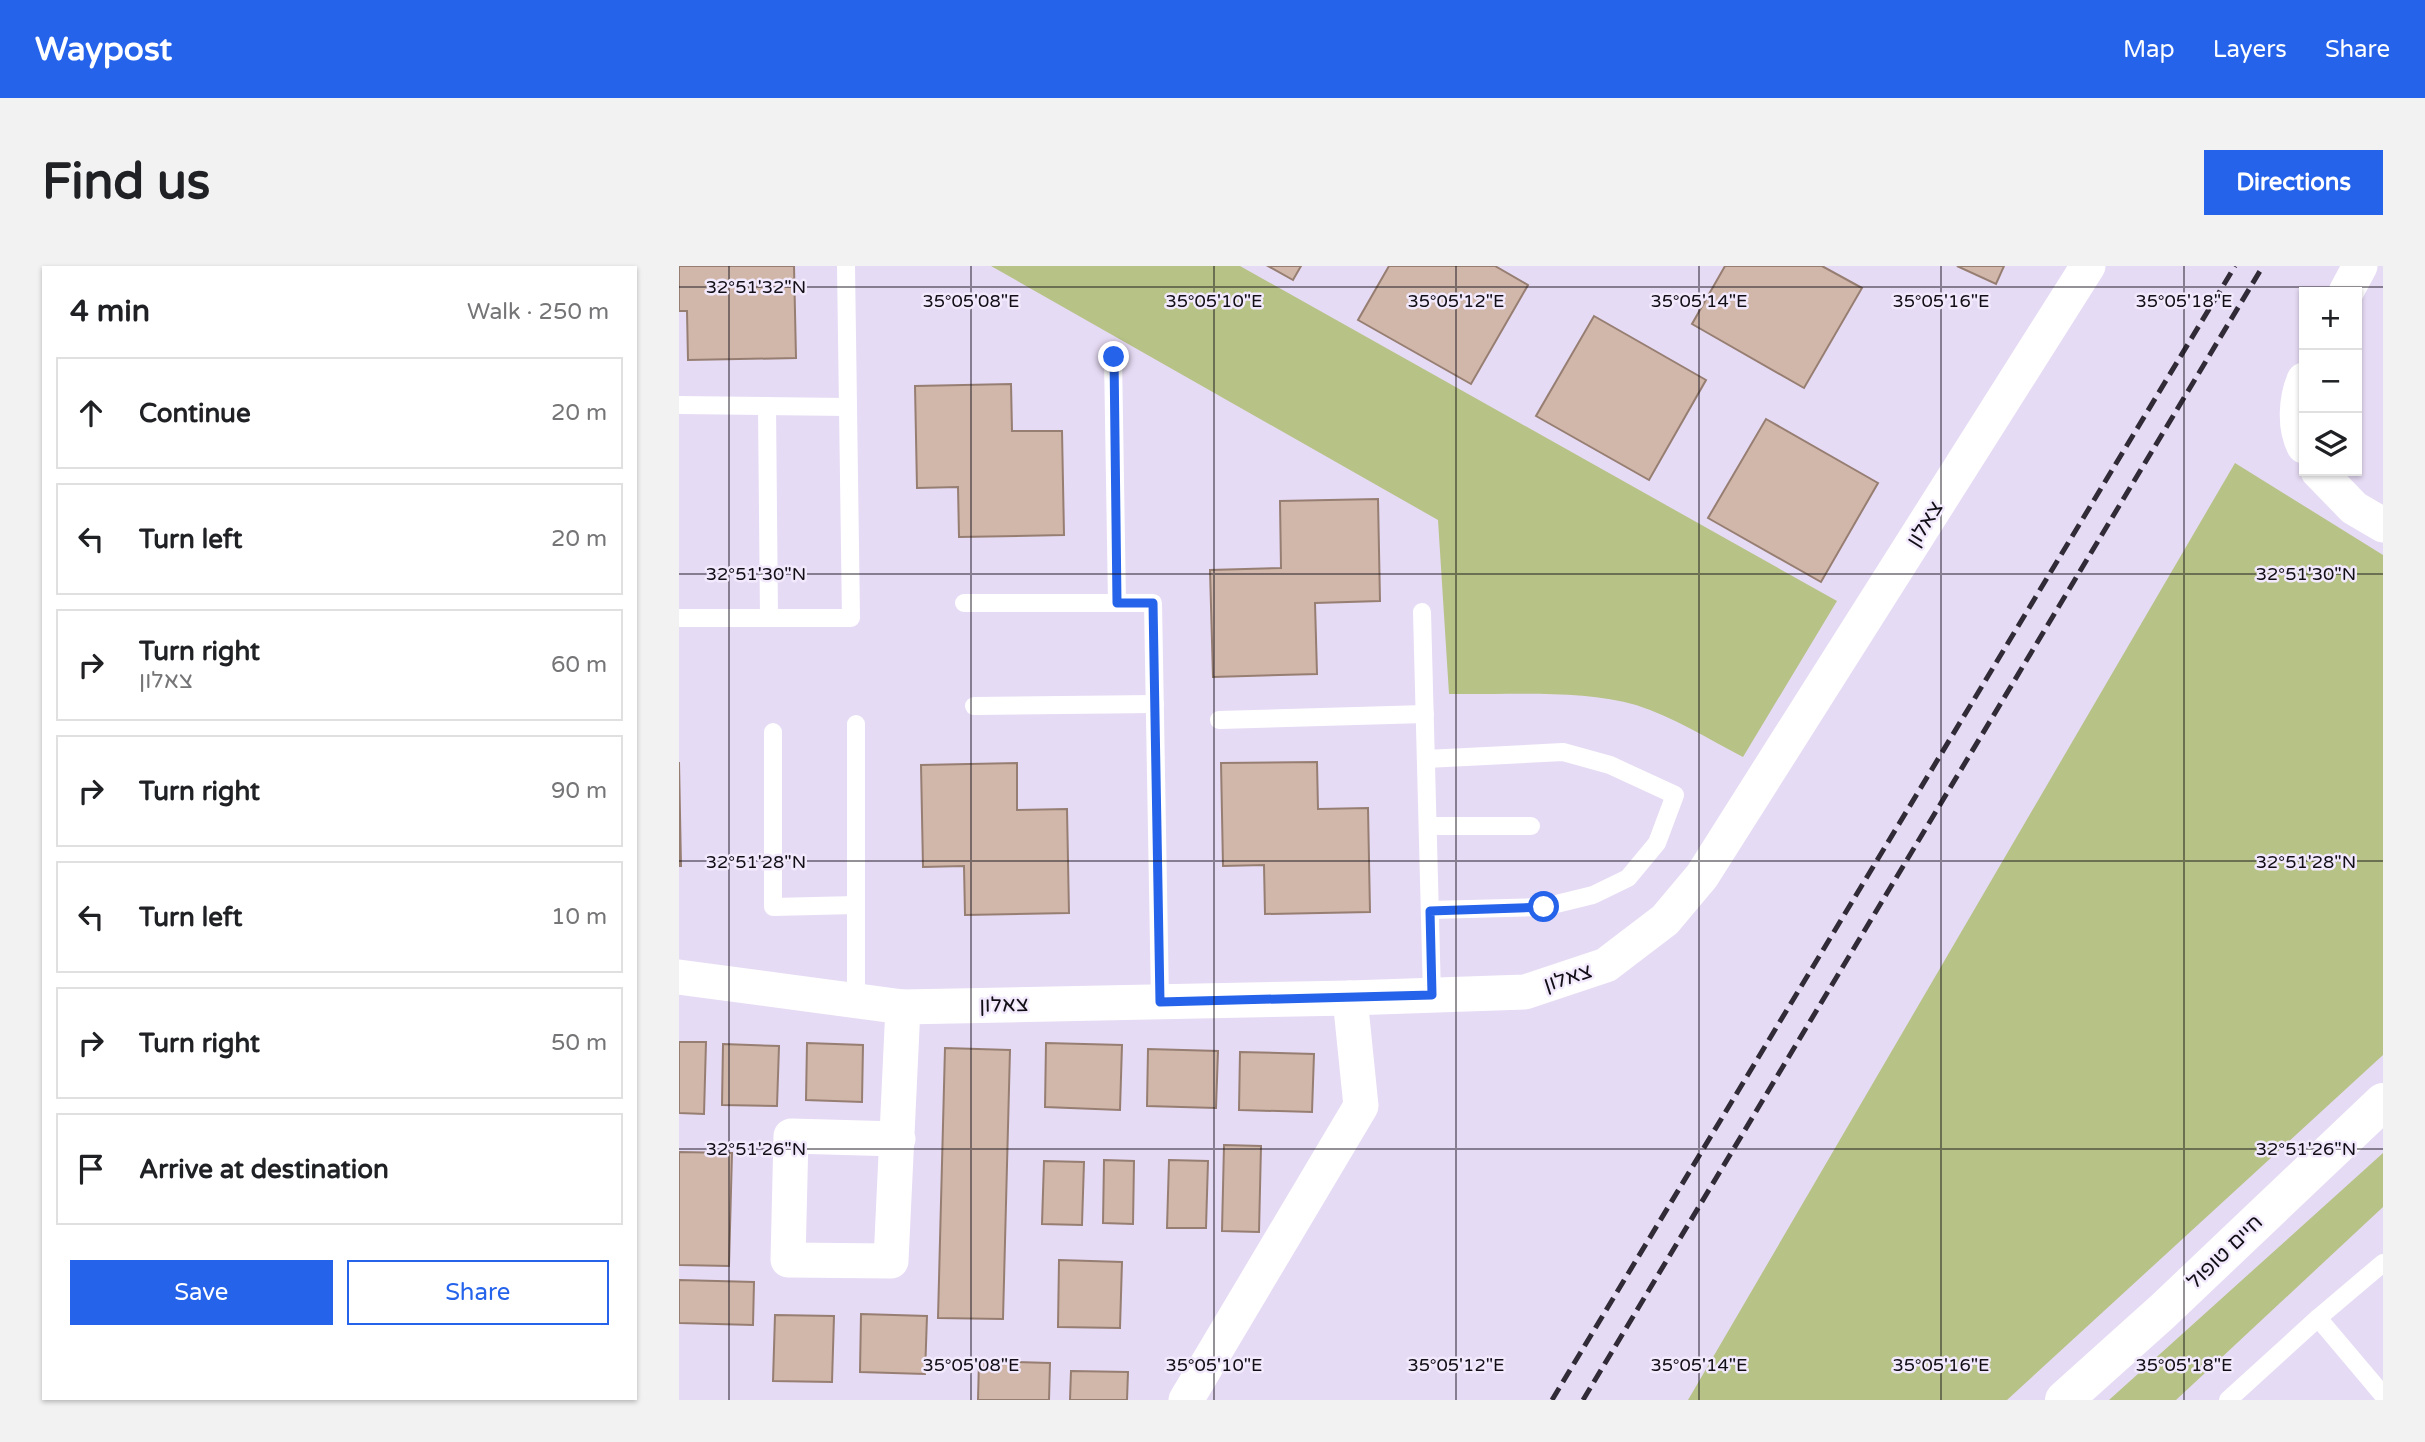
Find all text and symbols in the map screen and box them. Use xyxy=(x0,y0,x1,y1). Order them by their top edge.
text: Waypost xyxy=(35,30,172,69)
text: Map xyxy=(2123,35,2175,64)
text: Layers xyxy=(2213,35,2287,64)
text: Share xyxy=(2325,35,2390,64)
button: Directions xyxy=(2204,150,2383,215)
text: Find us xyxy=(42,153,210,212)
text: 32°51'32"N xyxy=(706,276,806,298)
map controls xyxy=(2299,287,2362,476)
button: + xyxy=(2299,287,2362,350)
text: 35°05'08"E xyxy=(922,290,1020,312)
text: 35°05'10"E xyxy=(1165,290,1263,312)
text: 35°05'12"E xyxy=(1407,290,1505,312)
text: 35°05'14"E xyxy=(1650,290,1748,312)
text: 35°05'16"E xyxy=(1892,290,1990,312)
text: 35°05'18"E xyxy=(2135,290,2233,312)
text: 4 min xyxy=(70,293,150,330)
text: Walk · 250 m xyxy=(467,298,609,326)
route end xyxy=(1098,341,1129,372)
button: − xyxy=(2299,350,2362,413)
icon: ahead xyxy=(72,394,110,432)
text: Continue xyxy=(139,398,251,429)
text: 20 m xyxy=(551,399,607,427)
button: layers xyxy=(2299,413,2362,476)
street label: צאלון xyxy=(1901,496,1949,552)
icon: left xyxy=(72,520,110,558)
text: Turn left xyxy=(139,524,242,555)
text: 20 m xyxy=(551,525,607,553)
text: 32°51'30"N xyxy=(706,563,806,585)
text: 32°51'30"N xyxy=(2256,563,2356,585)
text: Turn right xyxy=(139,636,260,667)
icon: right xyxy=(72,646,110,684)
text: 60 m xyxy=(551,651,607,679)
text: צאלון xyxy=(139,667,193,695)
icon: right xyxy=(72,772,110,810)
text: Turn right xyxy=(139,776,260,807)
text: 90 m xyxy=(551,777,607,805)
text: 32°51'28"N xyxy=(706,851,806,873)
text: 32°51'28"N xyxy=(2256,851,2356,873)
route start xyxy=(1528,891,1559,922)
icon: left xyxy=(72,898,110,936)
text: Turn left xyxy=(139,902,242,933)
text: 10 m xyxy=(551,903,607,931)
street label: צאלון xyxy=(1541,958,1595,998)
street label: צאלון xyxy=(979,992,1029,1018)
icon: right xyxy=(72,1024,110,1062)
text: Turn right xyxy=(139,1028,260,1059)
text: 50 m xyxy=(551,1029,607,1057)
text: 32°51'26"N xyxy=(706,1138,806,1160)
text: 32°51'26"N xyxy=(2256,1138,2356,1160)
icon: arrive xyxy=(72,1150,110,1188)
text: Arrive at destination xyxy=(139,1154,389,1185)
street label: חיים טופול xyxy=(2182,1210,2268,1294)
button: Save xyxy=(70,1260,333,1325)
button: Share xyxy=(347,1260,609,1325)
text: 35°05'08"E xyxy=(922,1354,1020,1376)
text: 35°05'10"E xyxy=(1165,1354,1263,1376)
text: 35°05'12"E xyxy=(1407,1354,1505,1376)
text: 35°05'14"E xyxy=(1650,1354,1748,1376)
text: 35°05'16"E xyxy=(1892,1354,1990,1376)
text: 35°05'18"E xyxy=(2135,1354,2233,1376)

